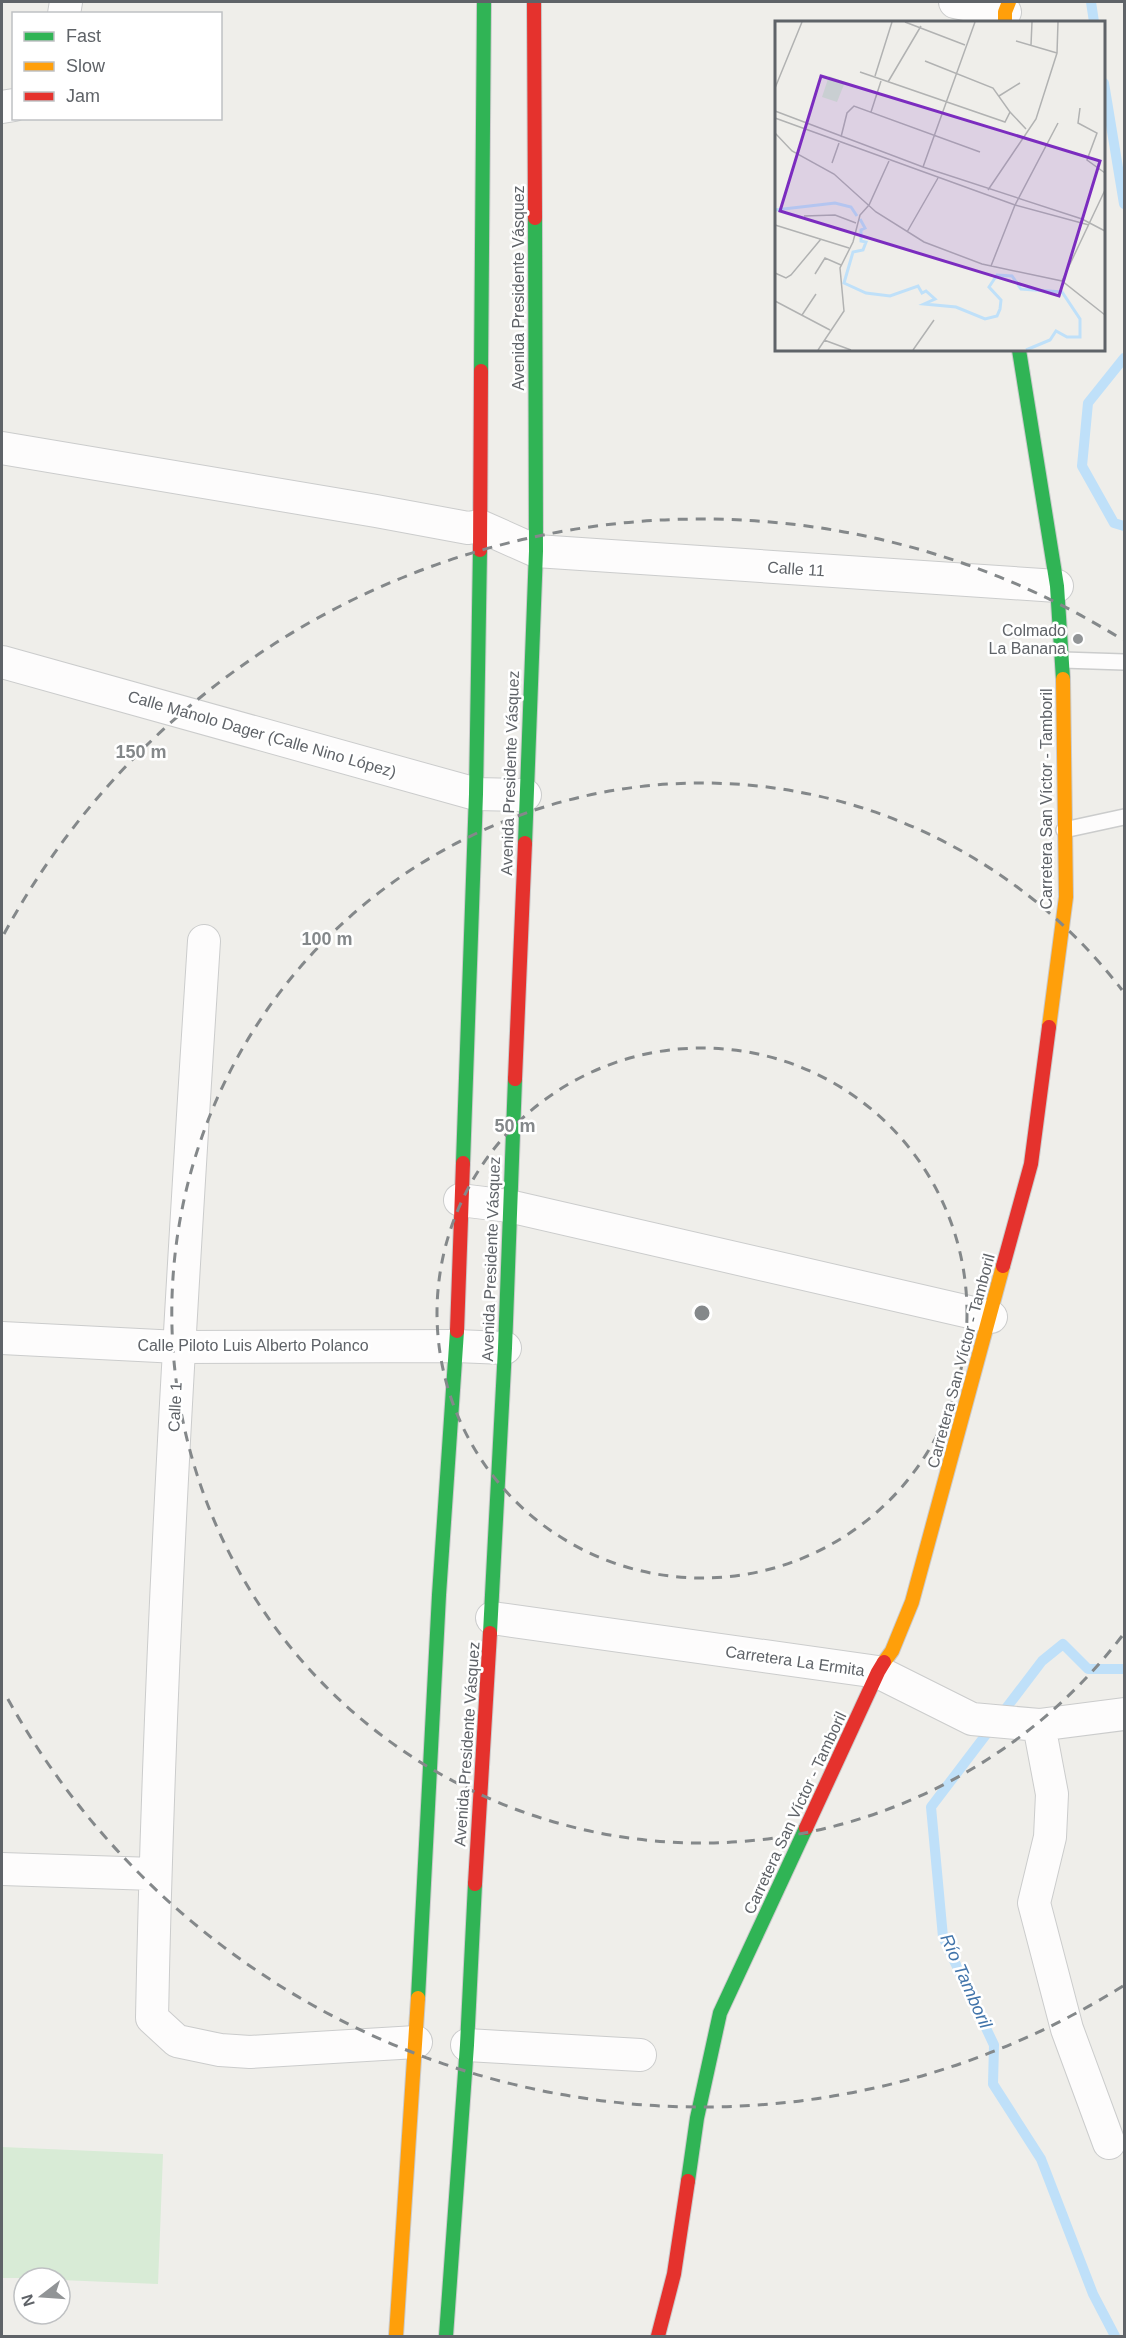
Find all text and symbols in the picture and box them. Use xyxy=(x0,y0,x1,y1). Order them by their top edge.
legend xyxy=(12,12,222,120)
inset map xyxy=(775,21,1105,351)
text: Fast xyxy=(66,26,101,46)
text: Slow xyxy=(66,56,106,76)
text: Jam xyxy=(66,86,100,106)
street label: Avenida Presidente Vásquez xyxy=(510,185,527,391)
street label: Calle 11 xyxy=(767,559,825,579)
place label: Colmado La Banana xyxy=(989,622,1066,657)
marker: Colmado La Banana xyxy=(1071,632,1085,646)
street label: Avenida Presidente Vásquez xyxy=(498,670,522,876)
street label: Calle Manolo Dager (Calle Nino López) xyxy=(126,687,398,781)
street label: Carretera San Víctor - Tamboril xyxy=(1038,688,1055,910)
text: 150 m xyxy=(115,742,167,762)
text: 100 m xyxy=(301,929,353,949)
text: 50 m xyxy=(494,1116,536,1136)
street label: Avenida Presidente Vásquez xyxy=(479,1156,503,1362)
street label: Carretera San Víctor - Tamboril xyxy=(924,1252,998,1470)
centre of rings xyxy=(692,1303,712,1323)
street label: Calle Piloto Luis Alberto Polanco xyxy=(137,1337,369,1354)
street label: Calle 1 xyxy=(165,1382,185,1432)
street label: Avenida Presidente Vásquez xyxy=(451,1641,483,1847)
street label: Carretera La Ermita xyxy=(724,1643,866,1679)
street label: Carretera San Víctor - Tamboril xyxy=(741,1709,849,1917)
water label: Río Tamboril xyxy=(936,1931,996,2032)
north arrow xyxy=(12,2266,72,2326)
text: N xyxy=(18,2292,38,2308)

